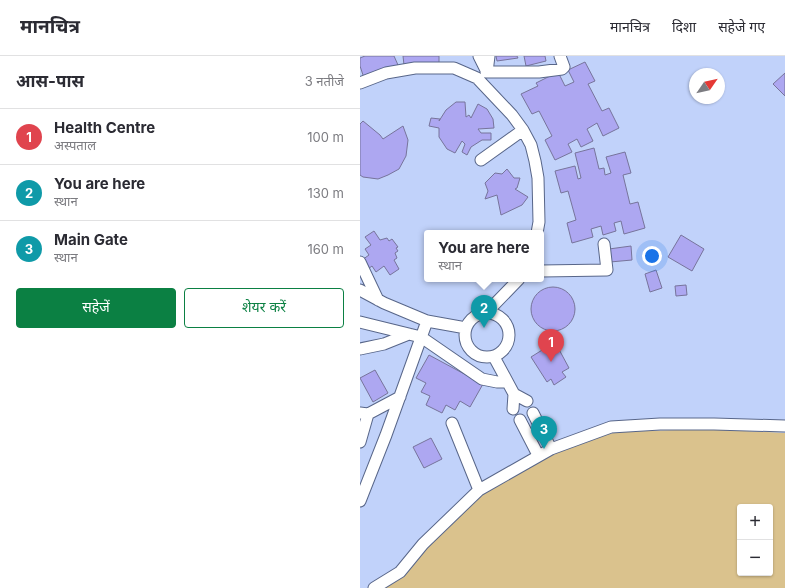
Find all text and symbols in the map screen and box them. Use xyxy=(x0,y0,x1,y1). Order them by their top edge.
text: मानचित्र xyxy=(20,15,80,38)
text: मानचित्र xyxy=(610,18,650,35)
text: दिशा xyxy=(672,18,696,35)
text: सहेजे गए xyxy=(718,18,765,35)
north arrow xyxy=(689,68,725,104)
text: आस-पास xyxy=(16,71,84,91)
text: 3 नतीजे xyxy=(305,73,344,89)
text: Health Centre xyxy=(54,118,155,137)
text: 1 xyxy=(26,129,32,145)
text: 100 m xyxy=(307,129,344,145)
text: अस्पताल xyxy=(54,137,96,153)
text: You are here xyxy=(54,174,145,193)
text: 2 xyxy=(25,185,33,201)
text: 130 m xyxy=(307,185,344,201)
text: स्थान xyxy=(54,193,78,209)
text: Main Gate xyxy=(54,230,128,249)
popup xyxy=(424,230,544,282)
text: You are here xyxy=(438,238,530,257)
text: 3 xyxy=(25,241,33,257)
text: 160 m xyxy=(307,241,344,257)
your location xyxy=(642,246,662,266)
text: स्थान xyxy=(54,249,78,265)
text: स्थान xyxy=(438,257,462,273)
button: सहेजें xyxy=(16,288,176,328)
button: शेयर करें xyxy=(184,288,344,328)
pin: 2 xyxy=(471,295,497,328)
pin: 1 xyxy=(538,329,564,362)
pin: 3 xyxy=(531,416,557,449)
map controls xyxy=(737,504,773,576)
button: + xyxy=(737,504,773,540)
button: − xyxy=(737,540,773,576)

